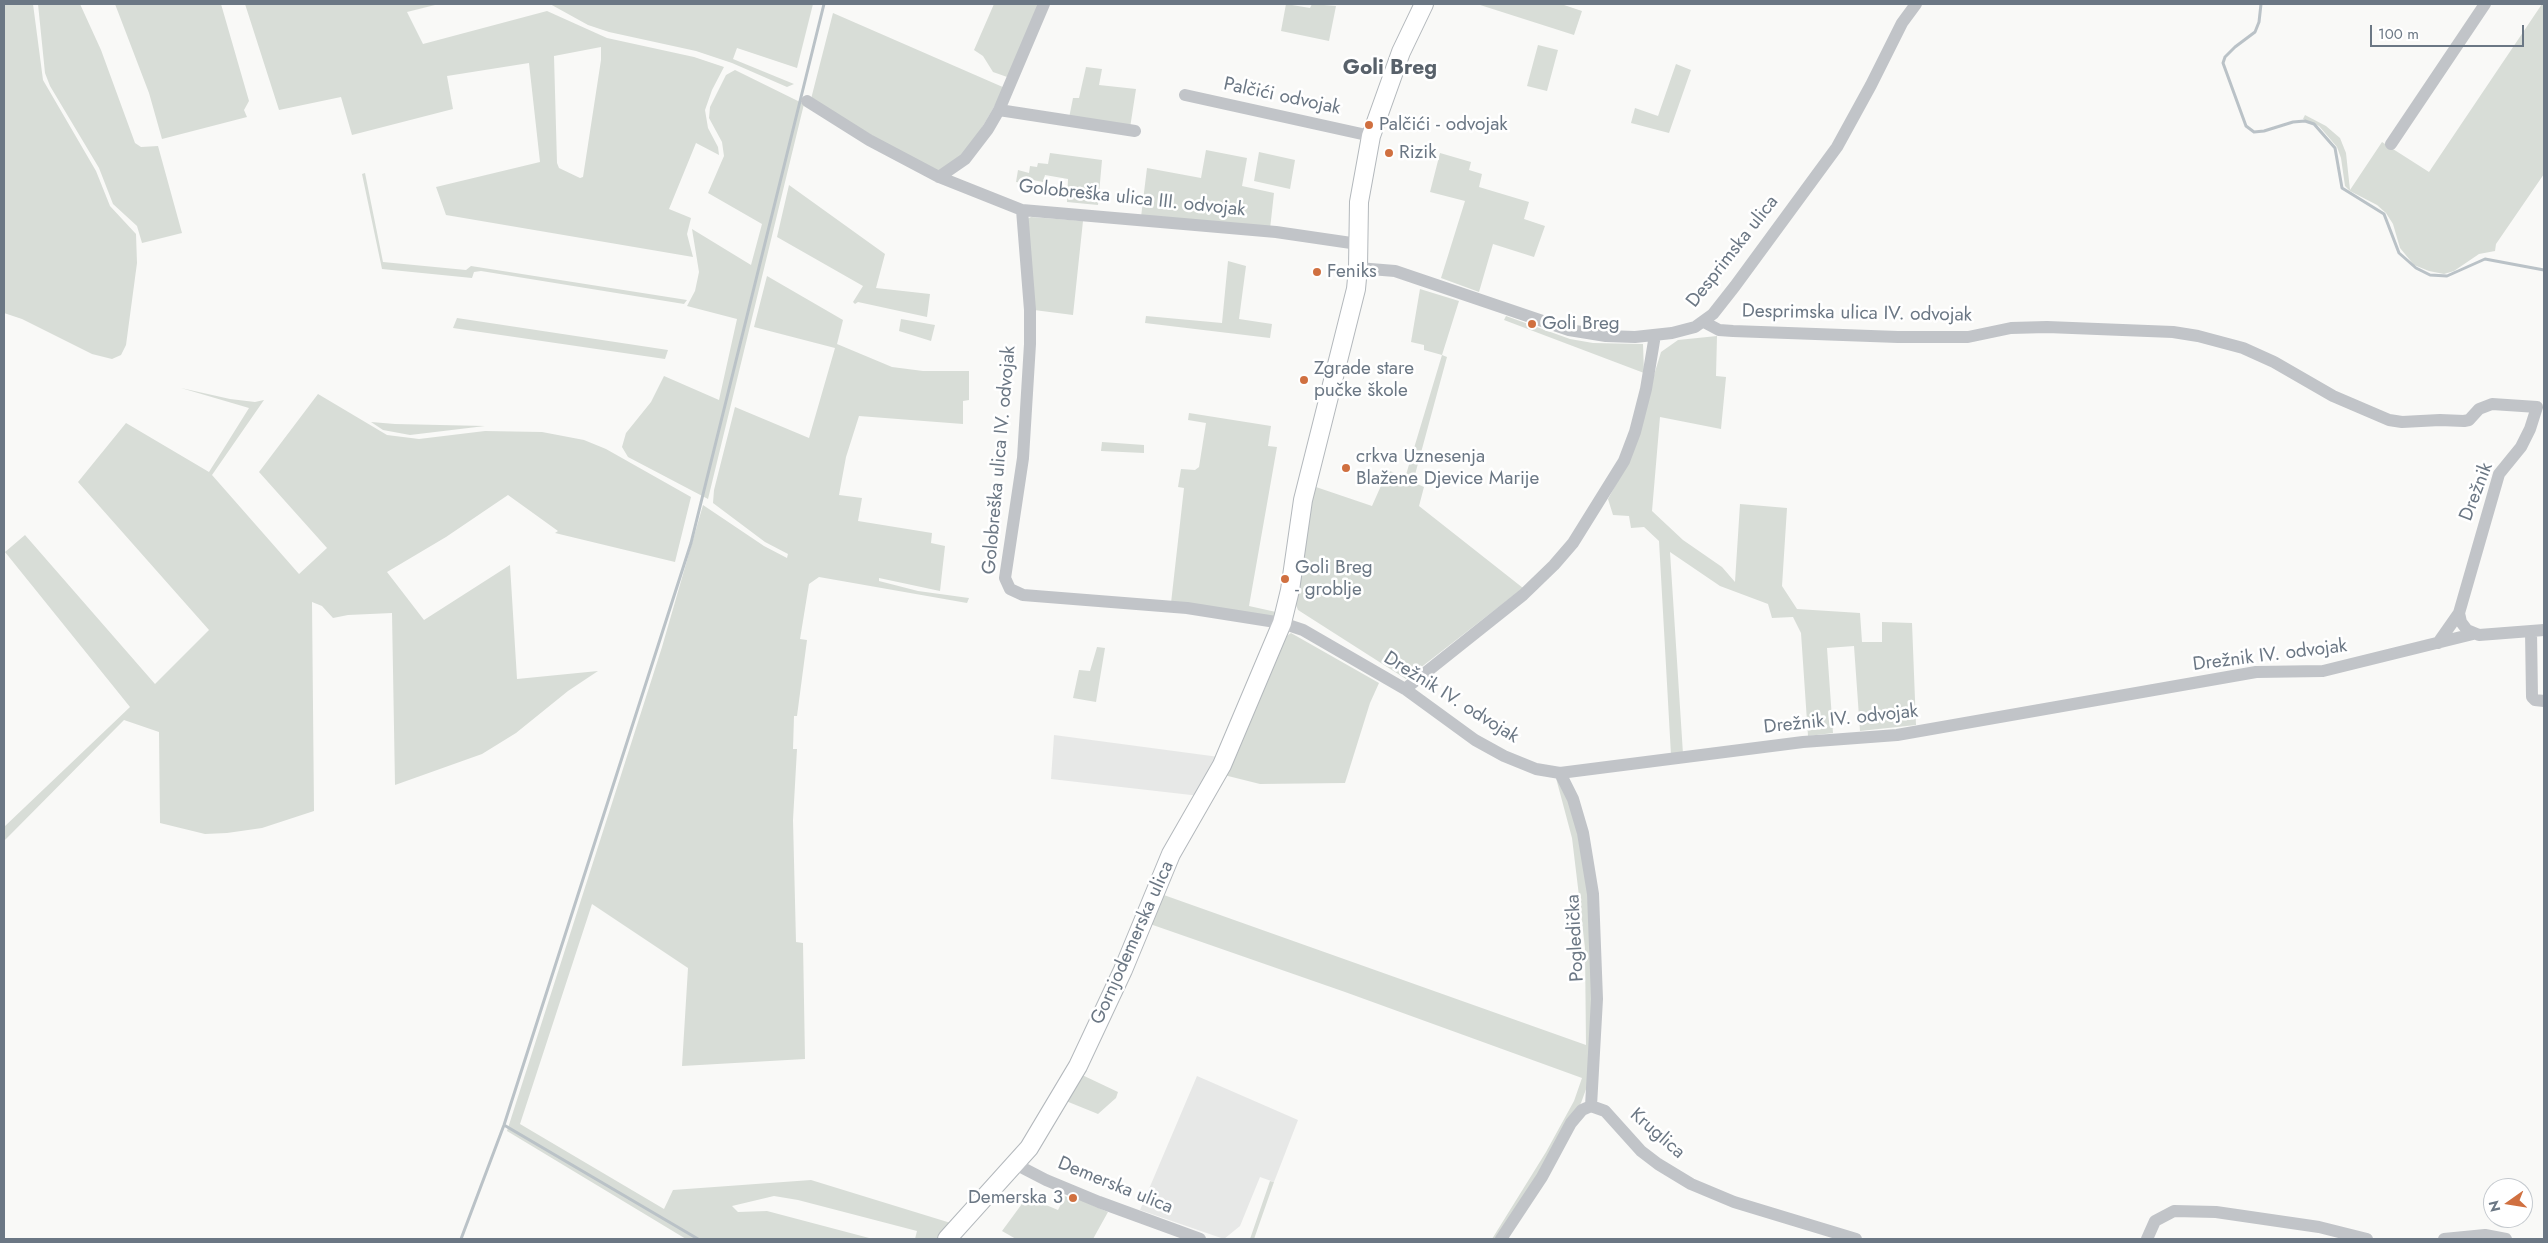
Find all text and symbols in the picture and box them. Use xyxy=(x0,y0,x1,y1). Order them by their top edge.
scale bar xyxy=(2373,15,2527,47)
text: 100 m xyxy=(2378,23,2419,45)
district label: Goli Breg xyxy=(1343,56,1437,82)
street label: Palčići odvojak xyxy=(1221,73,1343,121)
place label: Palčići - odvojak xyxy=(1379,114,1508,136)
marker: Palčići - odvojak xyxy=(1363,119,1375,131)
place label: Rizik xyxy=(1399,142,1437,164)
marker: Rizik xyxy=(1383,147,1395,159)
street label: Golobreška ulica III. odvojak xyxy=(1017,176,1247,222)
street label: Desprimska ulica xyxy=(1682,191,1784,313)
place label: Feniks xyxy=(1327,261,1377,283)
marker: Feniks xyxy=(1311,266,1323,278)
street label: Desprimska ulica IV. odvojak xyxy=(1742,301,1972,327)
place label: Goli Breg xyxy=(1542,313,1620,335)
marker: Goli Breg xyxy=(1526,318,1538,330)
street label: Golobreška ulica IV. odvojak xyxy=(979,345,1021,575)
place label: Zgrade stare pučke škole xyxy=(1314,358,1414,402)
marker: Zgrade stare pučke škole xyxy=(1298,374,1310,386)
place label: crkva Uznesenja Blažene Djevice Marije xyxy=(1356,446,1539,490)
street label: Drežnik xyxy=(2455,459,2499,525)
marker: crkva Uznesenja Blažene Djevice Marije xyxy=(1340,462,1352,474)
place label: Goli Breg - groblje xyxy=(1295,557,1373,601)
marker: Goli Breg - groblje xyxy=(1279,573,1291,585)
street label: Drežnik IV. odvojak xyxy=(2192,635,2348,677)
street label: Drežnik IV. odvojak xyxy=(1379,647,1523,749)
street label: Drežnik IV. odvojak xyxy=(1763,701,1919,739)
street label: Gornjodemerska ulica xyxy=(1087,858,1179,1028)
street label: Pogledička xyxy=(1562,894,1590,982)
street label: Kruglica xyxy=(1625,1104,1689,1164)
street label: Demerska ulica xyxy=(1054,1153,1176,1219)
north arrow xyxy=(2483,1178,2533,1228)
place label: Demerska 3 xyxy=(968,1187,1063,1209)
marker: Demerska 3 xyxy=(1067,1192,1079,1204)
text: N xyxy=(2483,1198,2505,1214)

